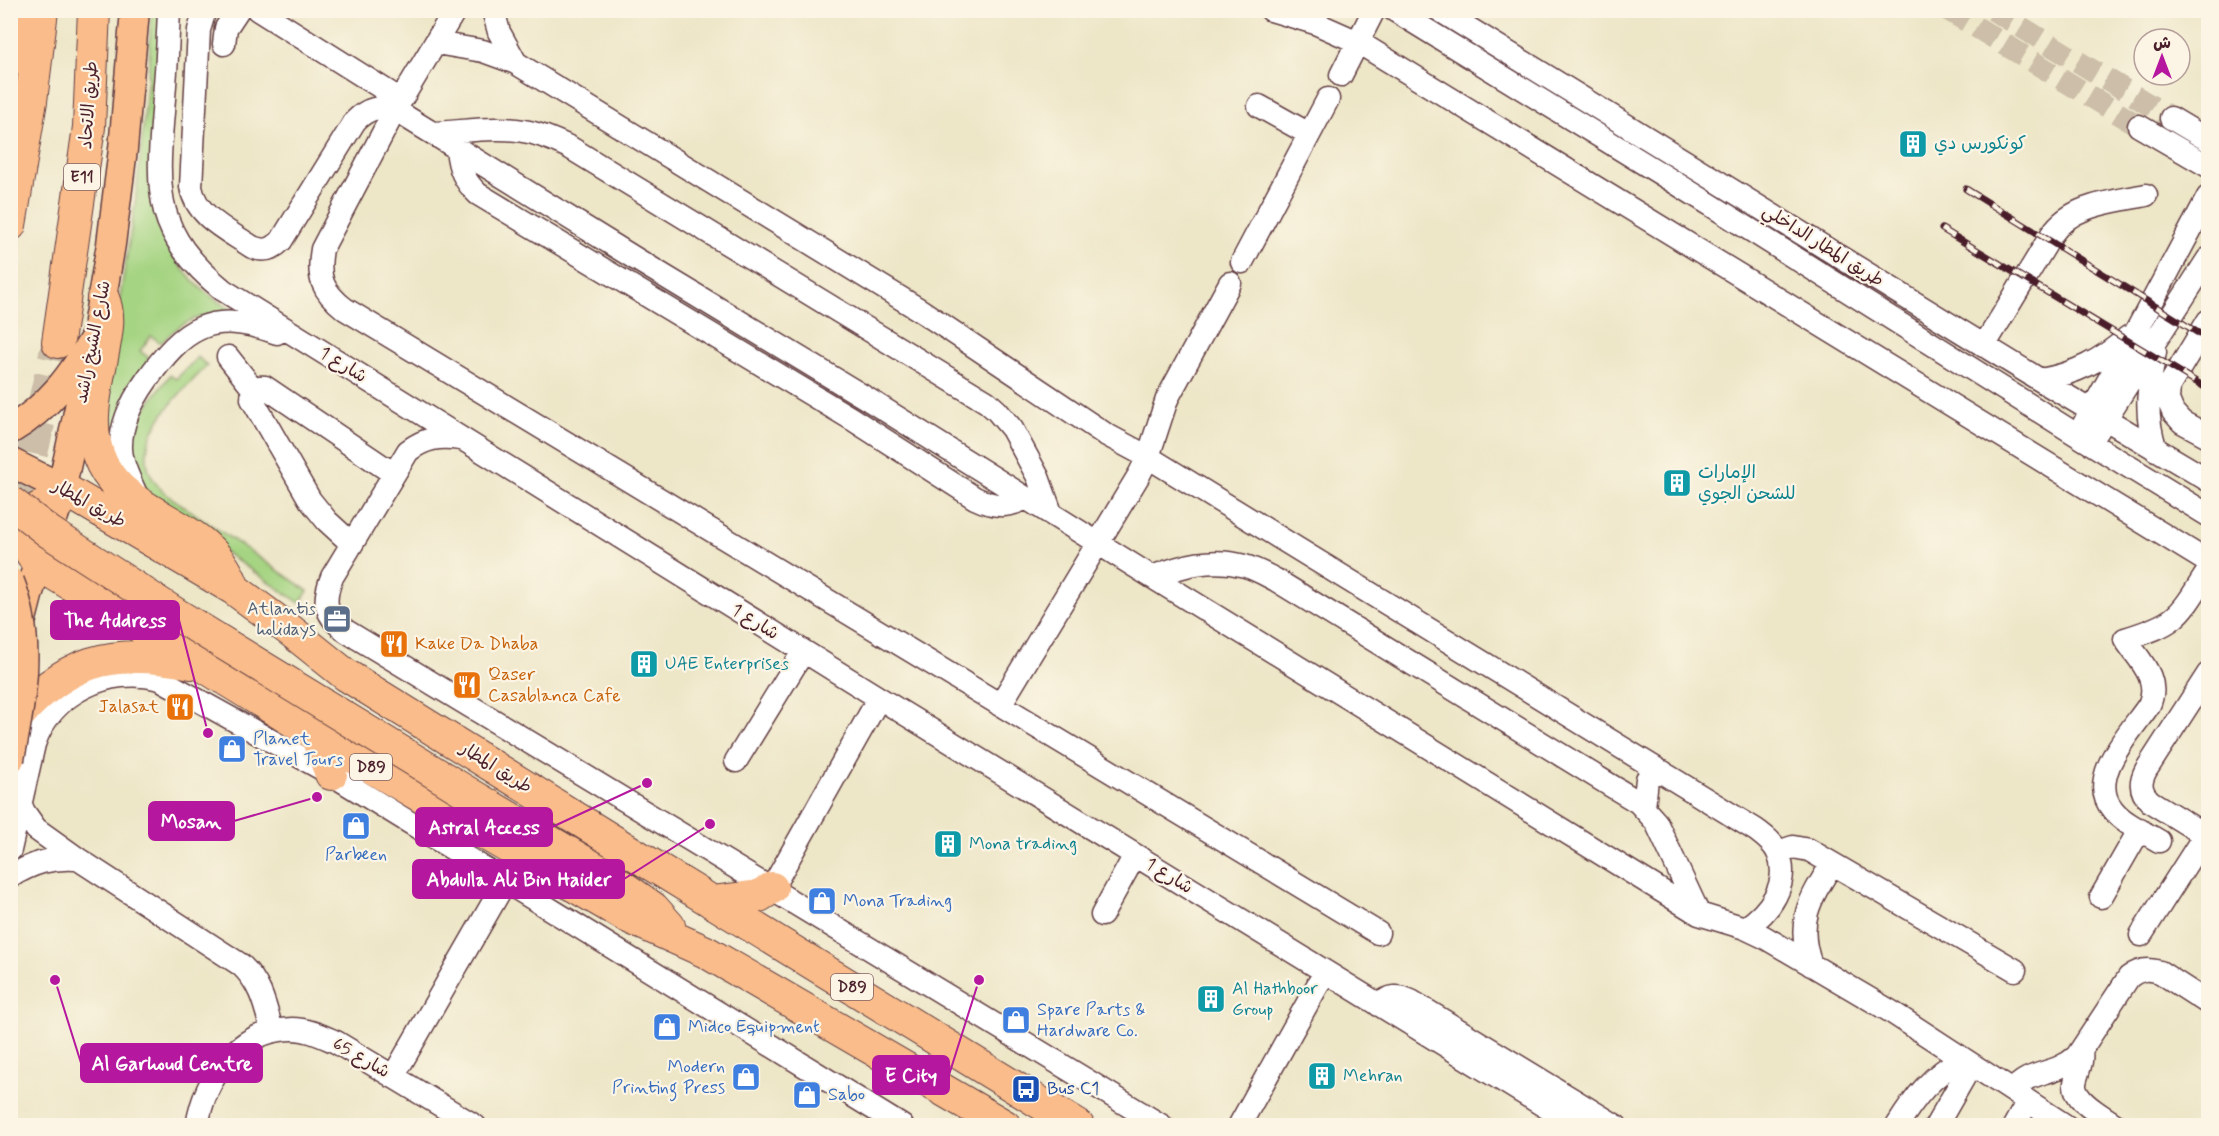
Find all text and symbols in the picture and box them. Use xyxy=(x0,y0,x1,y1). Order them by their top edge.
north arrow xyxy=(2132,27,2192,87)
text: ش xyxy=(2153,33,2171,54)
street label: طريق الاتحاد xyxy=(74,60,104,150)
building icon: كونكورس دي xyxy=(1897,128,1929,160)
place label: كونكورس دي xyxy=(1934,132,2027,156)
road number: E11 xyxy=(64,164,100,190)
street label: طريق المطار الداخلي xyxy=(1756,199,1888,295)
street label: شارع الشيخ راشد xyxy=(69,279,117,405)
street label: شارع 1 xyxy=(315,341,371,389)
place label: الإمارات للشحن الجوي xyxy=(1698,461,1796,506)
building icon: الإمارات للشحن الجوي xyxy=(1661,467,1693,499)
street label: طريق المطار xyxy=(46,473,130,534)
place label: Atlantis holidays xyxy=(247,597,316,642)
street label: شارع 1 xyxy=(727,598,783,646)
callout: The Address xyxy=(51,601,179,639)
office icon: Atlantis holidays xyxy=(321,603,353,635)
text: The Address xyxy=(64,608,166,635)
restaurant icon: Kake Da Dhaba xyxy=(378,628,410,660)
place label: Kake Da Dhaba xyxy=(415,632,538,656)
building icon: UAE Enterprises xyxy=(628,648,660,680)
place label: UAE Enterprises xyxy=(665,652,789,676)
place label: Qaser Casablanca Cafe xyxy=(488,663,621,708)
restaurant icon: Qaser Casablanca Cafe xyxy=(451,669,483,701)
restaurant icon: Jalasat xyxy=(164,691,196,723)
place label: Jalasat xyxy=(98,695,159,719)
place label: Planet Travel Tours xyxy=(253,727,343,772)
shop icon: Planet Travel Tours xyxy=(216,733,248,765)
street label: طريق المطار xyxy=(454,735,536,799)
road number: D89 xyxy=(350,754,392,780)
callout: Mosan xyxy=(149,802,234,840)
callout: Astral Access xyxy=(416,808,552,846)
text: Mosan xyxy=(161,809,221,836)
shop icon: Parbeen xyxy=(340,810,372,842)
text: Astral Access xyxy=(428,815,540,842)
building icon: Mona trading xyxy=(932,828,964,860)
place label: Mona trading xyxy=(969,832,1077,856)
place label: Parbeen xyxy=(325,843,387,867)
street label: شارع 1 xyxy=(1141,852,1197,900)
callout: Abdulla Ali Bin Haider xyxy=(413,860,624,898)
text: Abdulla Ali Bin Haider xyxy=(427,867,612,894)
shop icon: Mona Trading xyxy=(806,885,838,917)
place label: Mona Trading xyxy=(843,889,952,913)
road number: D89 xyxy=(831,974,873,1000)
place label: Al Hathboor Group xyxy=(1232,977,1318,1022)
building icon: Al Hathboor Group xyxy=(1195,983,1227,1015)
place label: Spare Parts & Hardware Co. xyxy=(1037,998,1146,1043)
shop icon: Spare Parts & Hardware Co. xyxy=(1000,1004,1032,1036)
shop icon: Midco Equipment xyxy=(651,1011,683,1043)
place label: Midco Equipment xyxy=(688,1015,820,1039)
street label: شارع 65 xyxy=(328,1032,394,1084)
callout: Al Garhoud Centre xyxy=(81,1044,262,1082)
text: Al Garhoud Centre xyxy=(92,1051,253,1078)
place label: Modern Printing Press xyxy=(612,1055,725,1102)
callout: E City xyxy=(873,1056,949,1094)
building icon: Mehran xyxy=(1306,1060,1338,1092)
shop icon: Modern Printing Press xyxy=(730,1061,762,1093)
text: E City xyxy=(885,1063,937,1090)
place label: Mehran xyxy=(1343,1064,1403,1088)
bus stop icon: Bus C1 xyxy=(1010,1073,1042,1105)
place label: Bus C1 xyxy=(1047,1077,1099,1101)
shop icon: Sabo xyxy=(791,1079,823,1111)
place label: Sabo xyxy=(828,1083,865,1107)

